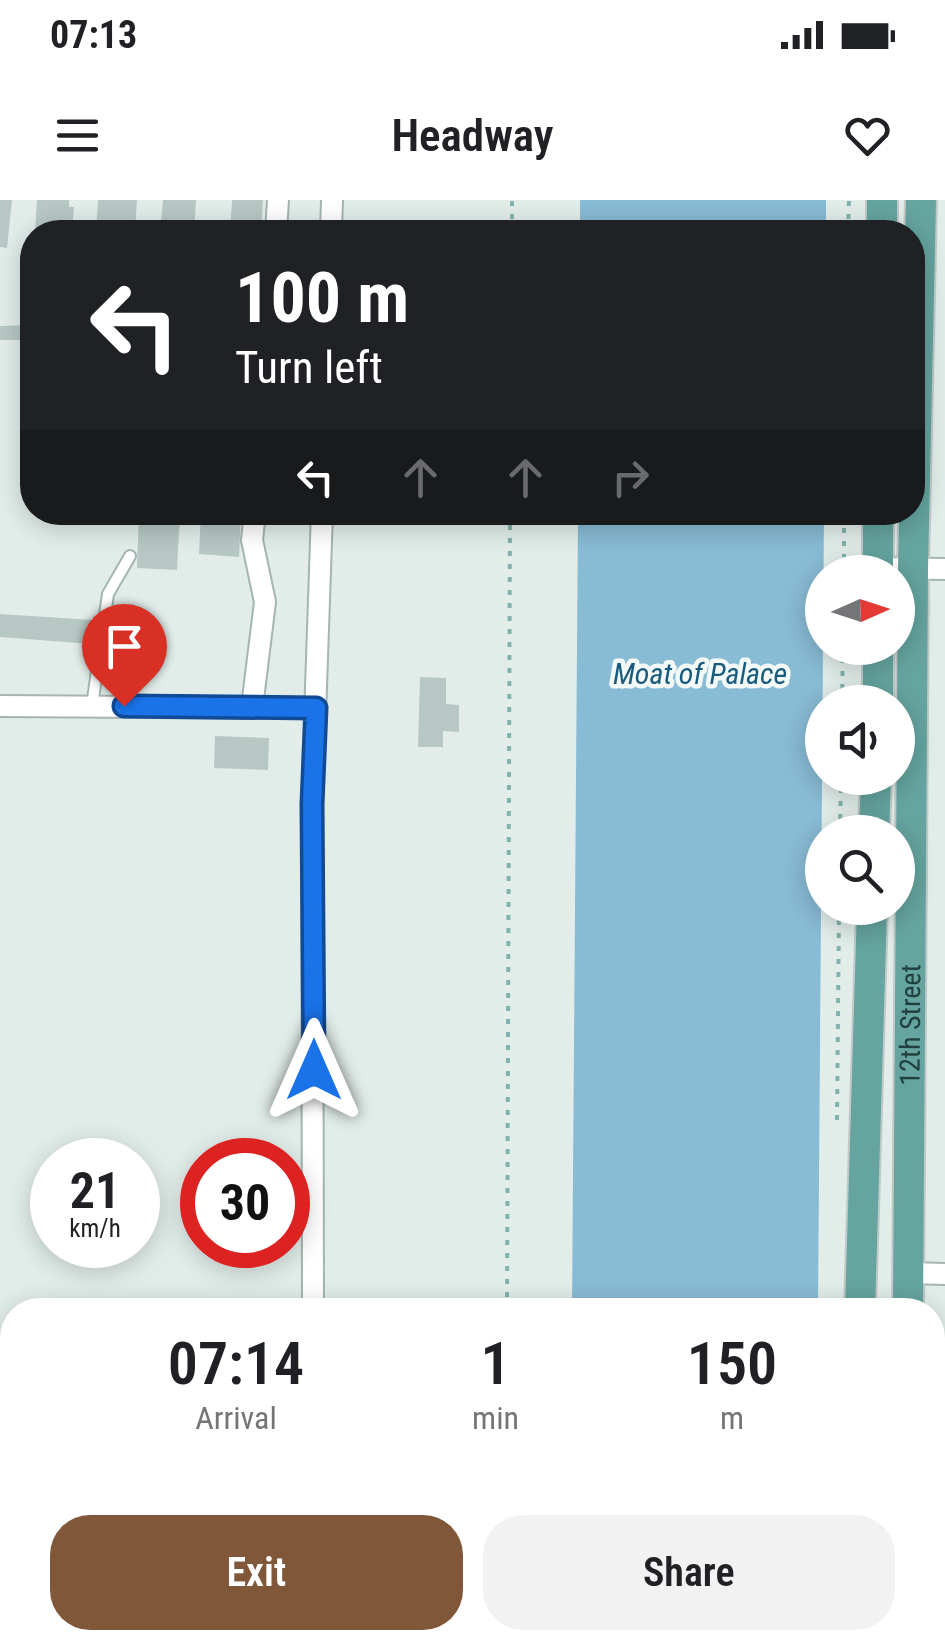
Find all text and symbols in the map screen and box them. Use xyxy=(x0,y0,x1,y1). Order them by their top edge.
text: 07:13 xyxy=(50,13,137,57)
icon: menu xyxy=(50,108,105,163)
icon: heart xyxy=(840,108,895,163)
text: Headway xyxy=(391,109,554,162)
text: 100 m xyxy=(235,257,409,339)
icon: left xyxy=(70,260,200,390)
text: Turn left xyxy=(235,341,383,394)
icon: left xyxy=(288,450,343,505)
icon: ahead xyxy=(393,450,448,505)
icon: ahead xyxy=(498,450,553,505)
icon: right xyxy=(603,450,658,505)
north arrow xyxy=(805,555,915,665)
map controls xyxy=(805,555,915,925)
pin xyxy=(82,604,167,707)
icon: arrive xyxy=(97,619,152,674)
water label: Moat of Palace xyxy=(613,656,787,691)
button: sound xyxy=(805,685,915,795)
button: search xyxy=(805,815,915,925)
street label: 12th Street xyxy=(893,964,927,1086)
position arrow xyxy=(262,1018,366,1122)
speed limit sign: 30 xyxy=(180,1138,310,1268)
text: 21 xyxy=(70,1162,120,1220)
text: km/h xyxy=(69,1214,121,1243)
text: 07:14 xyxy=(168,1328,304,1399)
text: 1 xyxy=(480,1328,511,1399)
text: 150 xyxy=(687,1328,777,1399)
text: Arrival xyxy=(195,1399,277,1437)
text: min xyxy=(472,1399,519,1437)
text: m xyxy=(720,1399,744,1437)
button: Exit xyxy=(50,1515,463,1630)
button: Share xyxy=(483,1515,895,1630)

